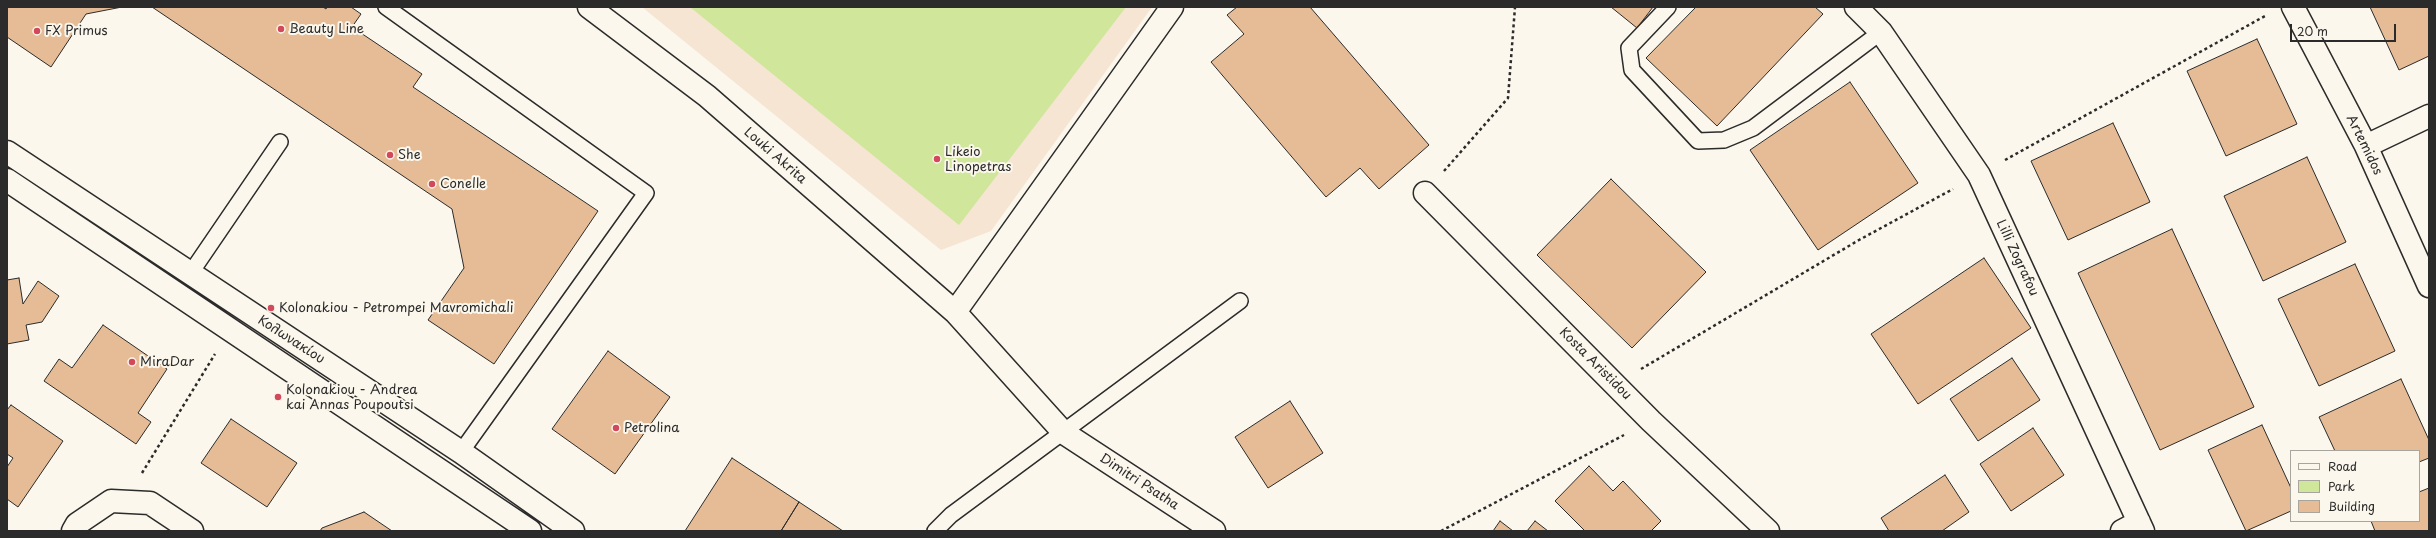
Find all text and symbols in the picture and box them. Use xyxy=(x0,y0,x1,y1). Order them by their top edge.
scale bar xyxy=(2292,16,2398,42)
place label: Beauty Line xyxy=(289,21,364,37)
text: 20 m xyxy=(2297,22,2328,40)
place label: FX Primus xyxy=(45,23,108,39)
marker: Beauty Line xyxy=(276,24,286,34)
marker: FX Primus xyxy=(32,26,42,36)
street label: Artemidos xyxy=(2343,112,2385,178)
street label: Louki Akrita xyxy=(741,125,809,187)
place label: Likeio Linopetras xyxy=(945,144,1011,175)
place label: She xyxy=(398,147,421,163)
marker: She xyxy=(385,150,395,160)
marker: Likeio Linopetras xyxy=(932,154,942,164)
place label: Conelle xyxy=(440,176,486,192)
marker: Conelle xyxy=(427,179,437,189)
street label: Lilli Zografou xyxy=(1993,217,2041,299)
place label: Kolonakiou - Petrompei Mavromichali xyxy=(279,300,514,316)
marker: Kolonakiou - Petrompei Mavromichali xyxy=(266,303,276,313)
street label: Κολωνακίου xyxy=(255,313,327,367)
street label: Kosta Aristidou xyxy=(1556,325,1634,403)
place label: MiraDar xyxy=(140,354,194,370)
marker: MiraDar xyxy=(127,357,137,367)
place label: Kolonakiou - Andrea kai Annas Poupoutsi xyxy=(286,382,418,413)
marker: Kolonakiou - Andrea kai Annas Poupoutsi xyxy=(273,392,283,402)
place label: Petrolina xyxy=(624,420,679,436)
marker: Petrolina xyxy=(611,423,621,433)
legend xyxy=(2290,450,2420,522)
street label: Dimitri Psatha xyxy=(1097,451,1181,513)
text: Road xyxy=(2328,457,2357,475)
text: Park xyxy=(2328,477,2355,495)
text: Building xyxy=(2328,497,2375,515)

